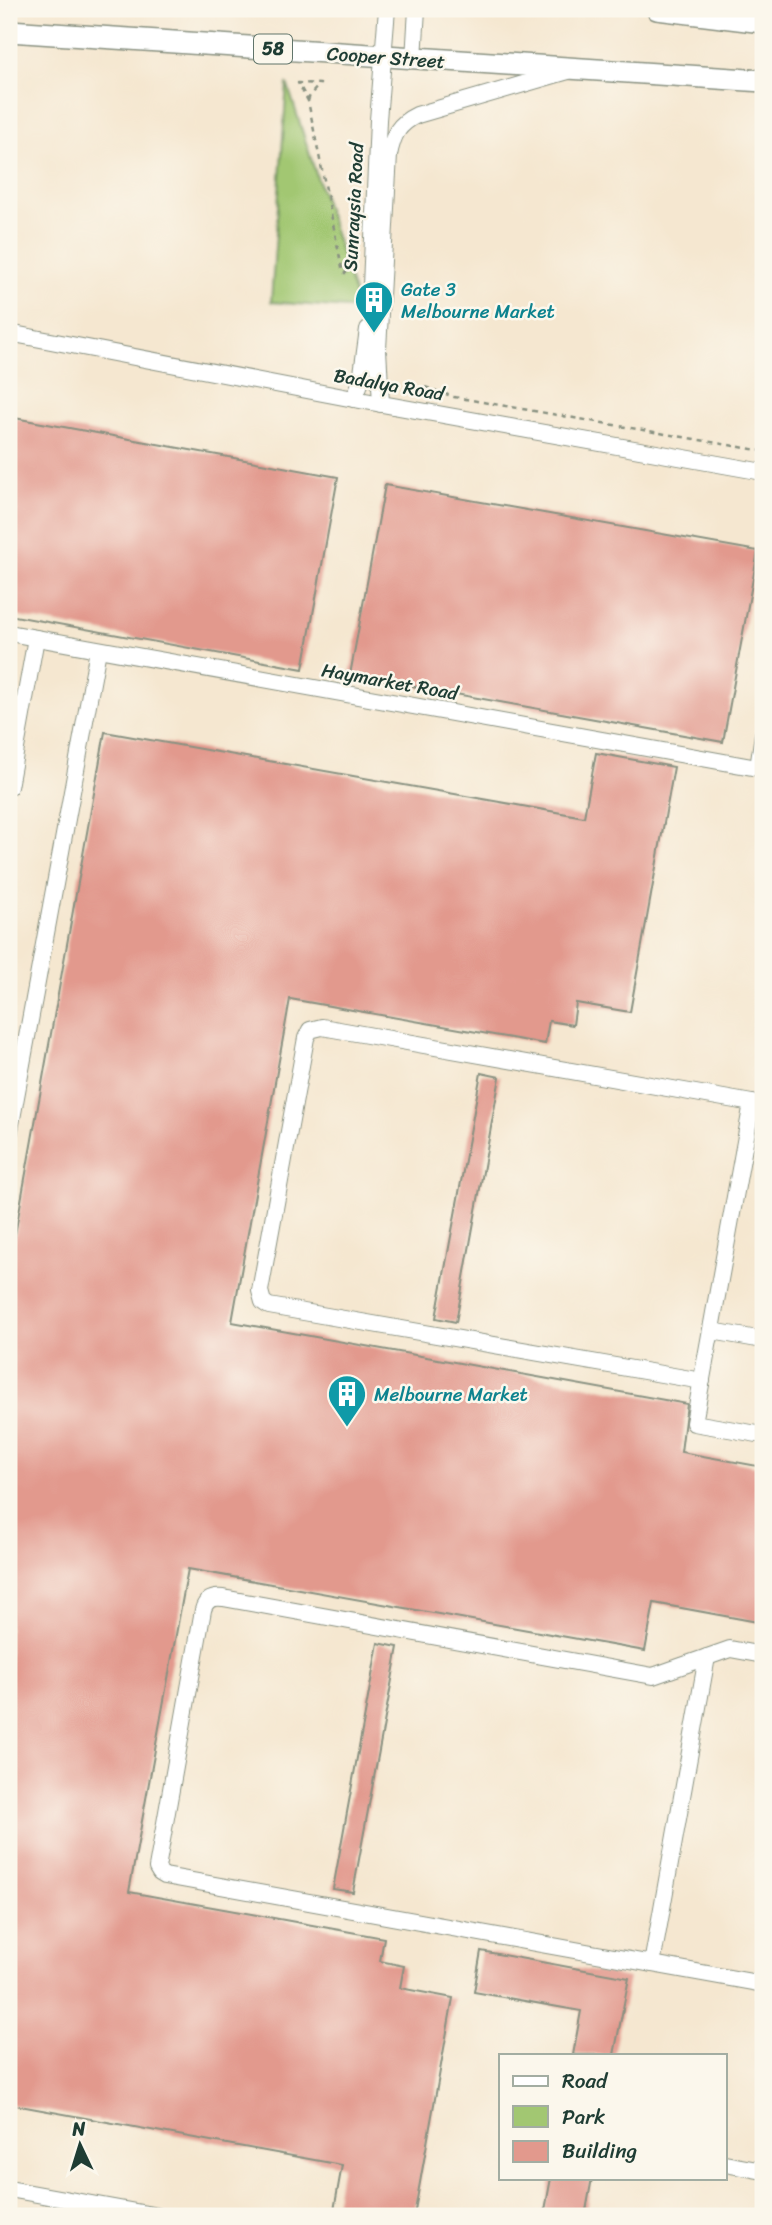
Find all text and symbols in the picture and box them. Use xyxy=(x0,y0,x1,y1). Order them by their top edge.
road number: 58 xyxy=(254,34,292,64)
street label: Cooper Street xyxy=(326,37,446,78)
street label: Sunraysia Road xyxy=(334,140,373,272)
place label: Gate 3 Melbourne Market xyxy=(401,273,555,328)
building icon: Gate 3 Melbourne Market xyxy=(353,279,395,334)
street label: Badalya Road xyxy=(331,359,449,411)
street label: Haymarket Road xyxy=(319,653,463,710)
building icon: Melbourne Market xyxy=(326,1373,368,1428)
place label: Melbourne Market xyxy=(374,1378,528,1411)
legend xyxy=(499,2054,726,2180)
text: Road xyxy=(562,2062,609,2100)
text: Park xyxy=(562,2098,605,2136)
north arrow xyxy=(46,2110,116,2180)
text: N xyxy=(70,2112,87,2146)
text: Building xyxy=(562,2132,638,2170)

